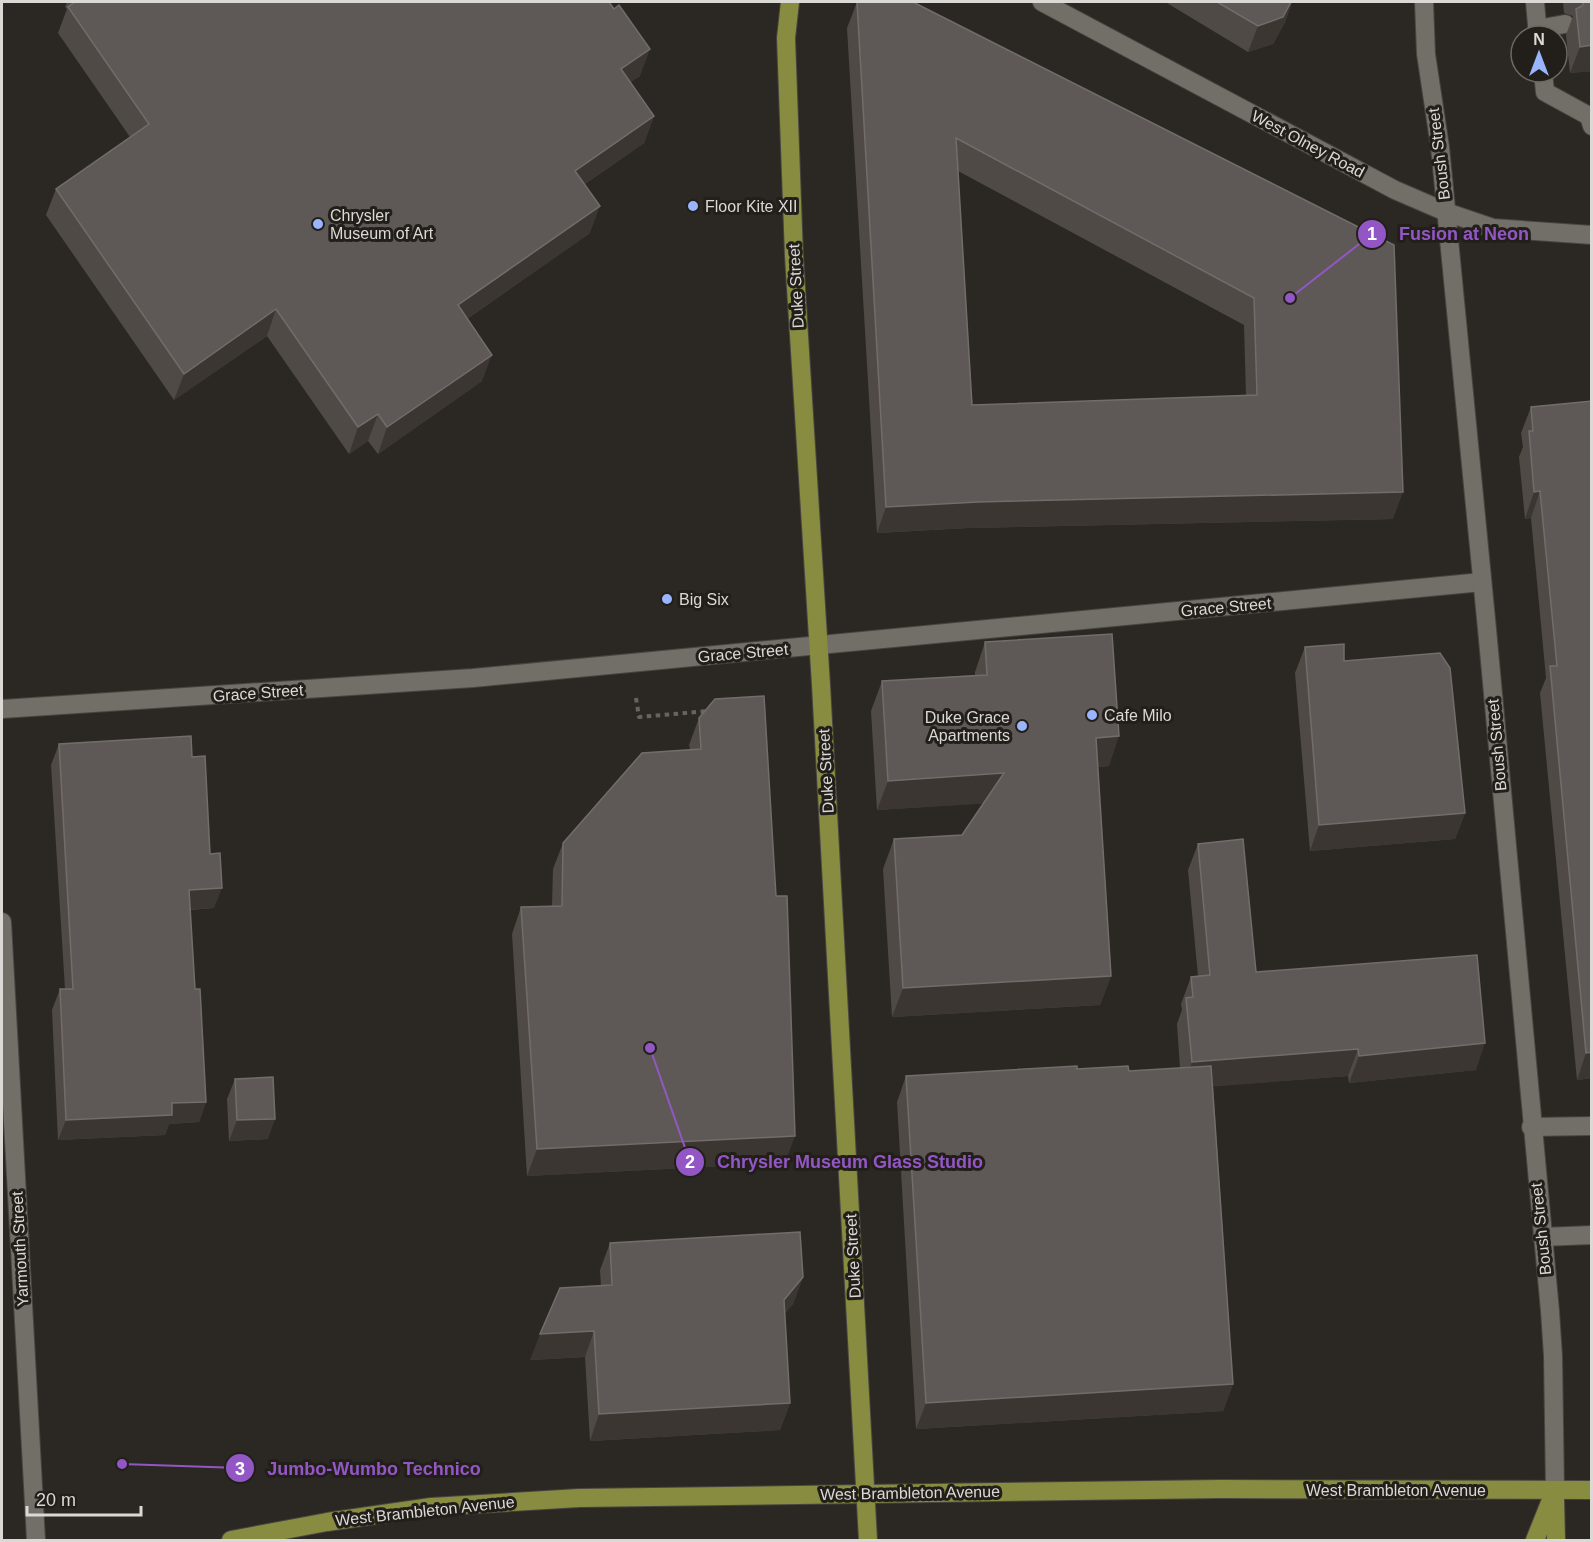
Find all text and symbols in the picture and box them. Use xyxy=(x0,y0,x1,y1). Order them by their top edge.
north arrow xyxy=(1509,24,1569,84)
text: N xyxy=(1533,31,1545,48)
street label: West Olney Road xyxy=(1249,107,1367,181)
street label: Boush Street xyxy=(1425,107,1453,201)
place label: Floor Kite XII xyxy=(705,198,797,215)
marker: Floor Kite XII xyxy=(686,199,700,213)
place label: Chrysler Museum of Art xyxy=(330,207,434,242)
callout: Fusion at Neon xyxy=(1357,216,1541,252)
marker: Chrysler Museum of Art xyxy=(311,217,325,231)
text: 1 xyxy=(1367,224,1377,244)
text: Fusion at Neon xyxy=(1399,224,1529,244)
street label: Duke Street xyxy=(785,243,807,329)
place label: Big Six xyxy=(679,591,729,608)
marker: Big Six xyxy=(660,592,674,606)
street label: Grace Street xyxy=(1180,595,1272,619)
street label: Grace Street xyxy=(697,641,789,665)
street label: Grace Street xyxy=(212,681,304,705)
street label: Boush Street xyxy=(1484,698,1509,792)
place label: Cafe Milo xyxy=(1104,707,1172,724)
marker: Cafe Milo xyxy=(1085,708,1099,722)
place label: Duke Grace Apartments xyxy=(925,709,1010,744)
marker: Duke Grace Apartments xyxy=(1015,719,1029,733)
street label: Duke Street xyxy=(815,728,837,814)
callout: Chrysler Museum Glass Studio xyxy=(675,1144,995,1180)
text: 2 xyxy=(685,1152,695,1172)
text: Chrysler Museum Glass Studio xyxy=(717,1152,983,1172)
street label: Boush Street xyxy=(1528,1182,1554,1276)
street label: Yarmouth Street xyxy=(8,1190,32,1307)
street label: Duke Street xyxy=(842,1213,864,1299)
callout: Jumbo-Wumbo Technico xyxy=(225,1450,492,1486)
text: 3 xyxy=(235,1459,245,1479)
text: Jumbo-Wumbo Technico xyxy=(267,1459,481,1479)
scale bar xyxy=(27,1479,141,1517)
street label: West Brambleton Avenue xyxy=(1306,1482,1486,1499)
street label: West Brambleton Avenue xyxy=(820,1483,1000,1503)
text: 20 m xyxy=(36,1490,76,1510)
street label: West Brambleton Avenue xyxy=(335,1493,515,1529)

